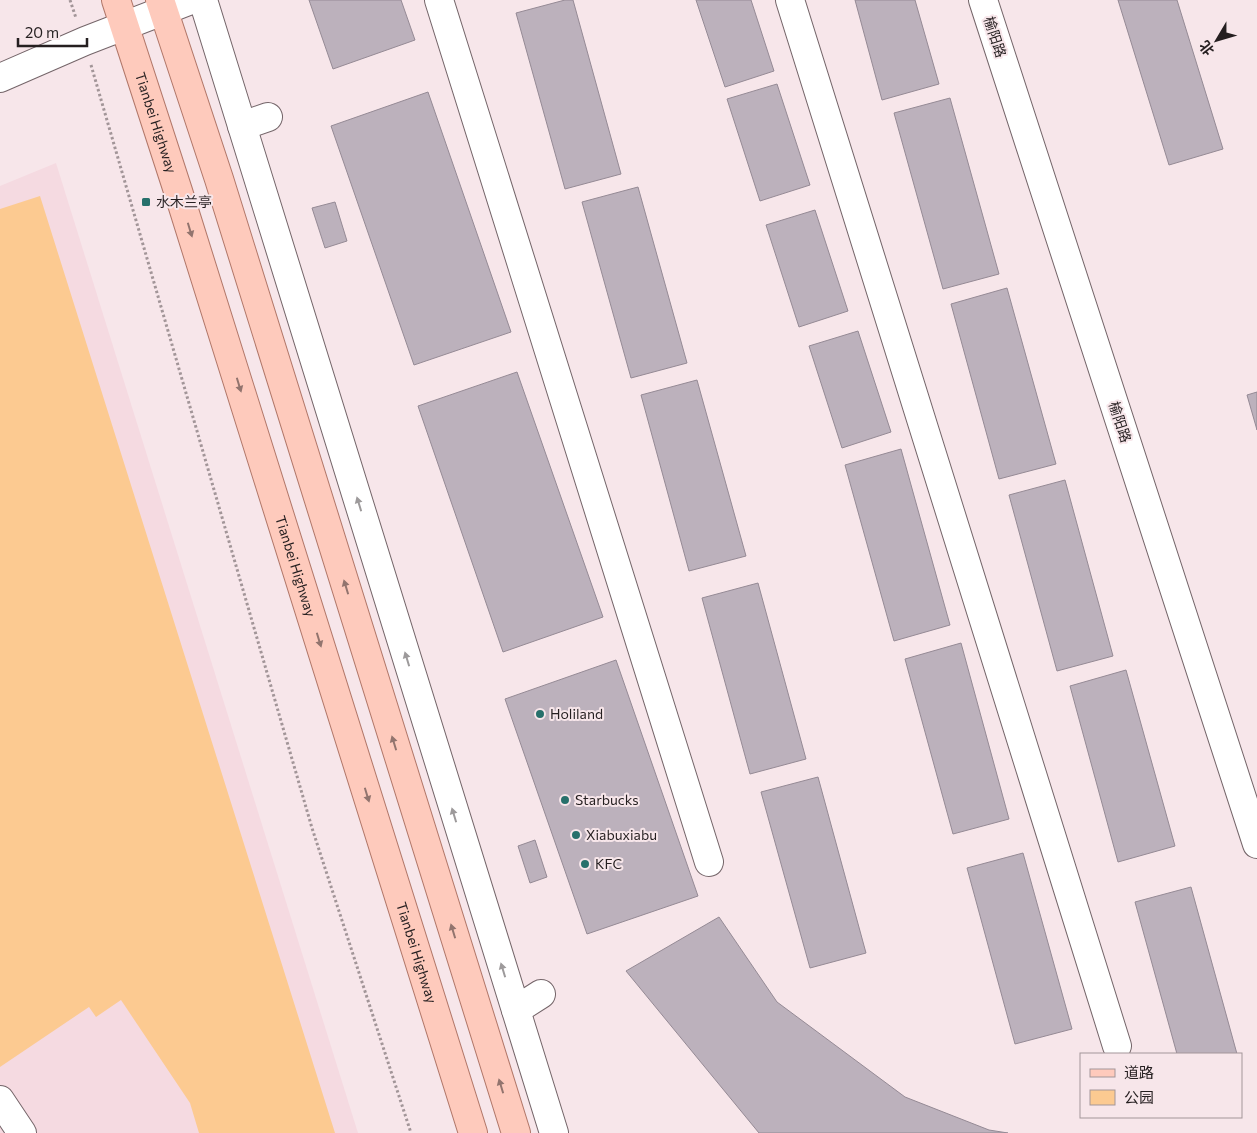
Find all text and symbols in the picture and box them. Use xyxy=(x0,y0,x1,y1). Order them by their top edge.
street label: 榆阳路 xyxy=(981,14,1010,59)
scale bar xyxy=(18,15,86,47)
north arrow xyxy=(1192,15,1242,65)
text: 20 m xyxy=(25,23,59,41)
text: 北 xyxy=(1195,38,1217,59)
street label: Tianbei Highway xyxy=(132,70,181,175)
place label: 水木兰亭 xyxy=(156,193,212,210)
marker: 水木兰亭 xyxy=(140,196,152,208)
one-way arrow xyxy=(187,222,194,237)
one-way arrow xyxy=(235,377,243,392)
street label: 榆阳路 xyxy=(1106,399,1135,444)
one-way arrow xyxy=(354,496,362,511)
street label: Tianbei Highway xyxy=(272,513,320,619)
one-way arrow xyxy=(342,580,349,595)
one-way arrow xyxy=(315,632,323,647)
one-way arrow xyxy=(402,652,410,667)
place label: Holiland xyxy=(550,705,603,722)
marker: Holiland xyxy=(534,708,546,720)
one-way arrow xyxy=(390,735,398,750)
one-way arrow xyxy=(364,787,372,802)
place label: Starbucks xyxy=(575,791,639,808)
marker: Starbucks xyxy=(559,794,571,806)
one-way arrow xyxy=(450,807,458,822)
place label: Xiabuxiabu xyxy=(586,826,657,843)
marker: Xiabuxiabu xyxy=(570,829,582,841)
place label: KFC xyxy=(595,855,622,872)
marker: KFC xyxy=(579,858,591,870)
street label: Tianbei Highway xyxy=(393,900,441,1005)
one-way arrow xyxy=(448,924,456,939)
one-way arrow xyxy=(499,962,506,977)
legend xyxy=(1080,1053,1242,1118)
text: 道路 xyxy=(1124,1063,1154,1081)
one-way arrow xyxy=(497,1079,504,1094)
text: 公园 xyxy=(1124,1088,1154,1106)

